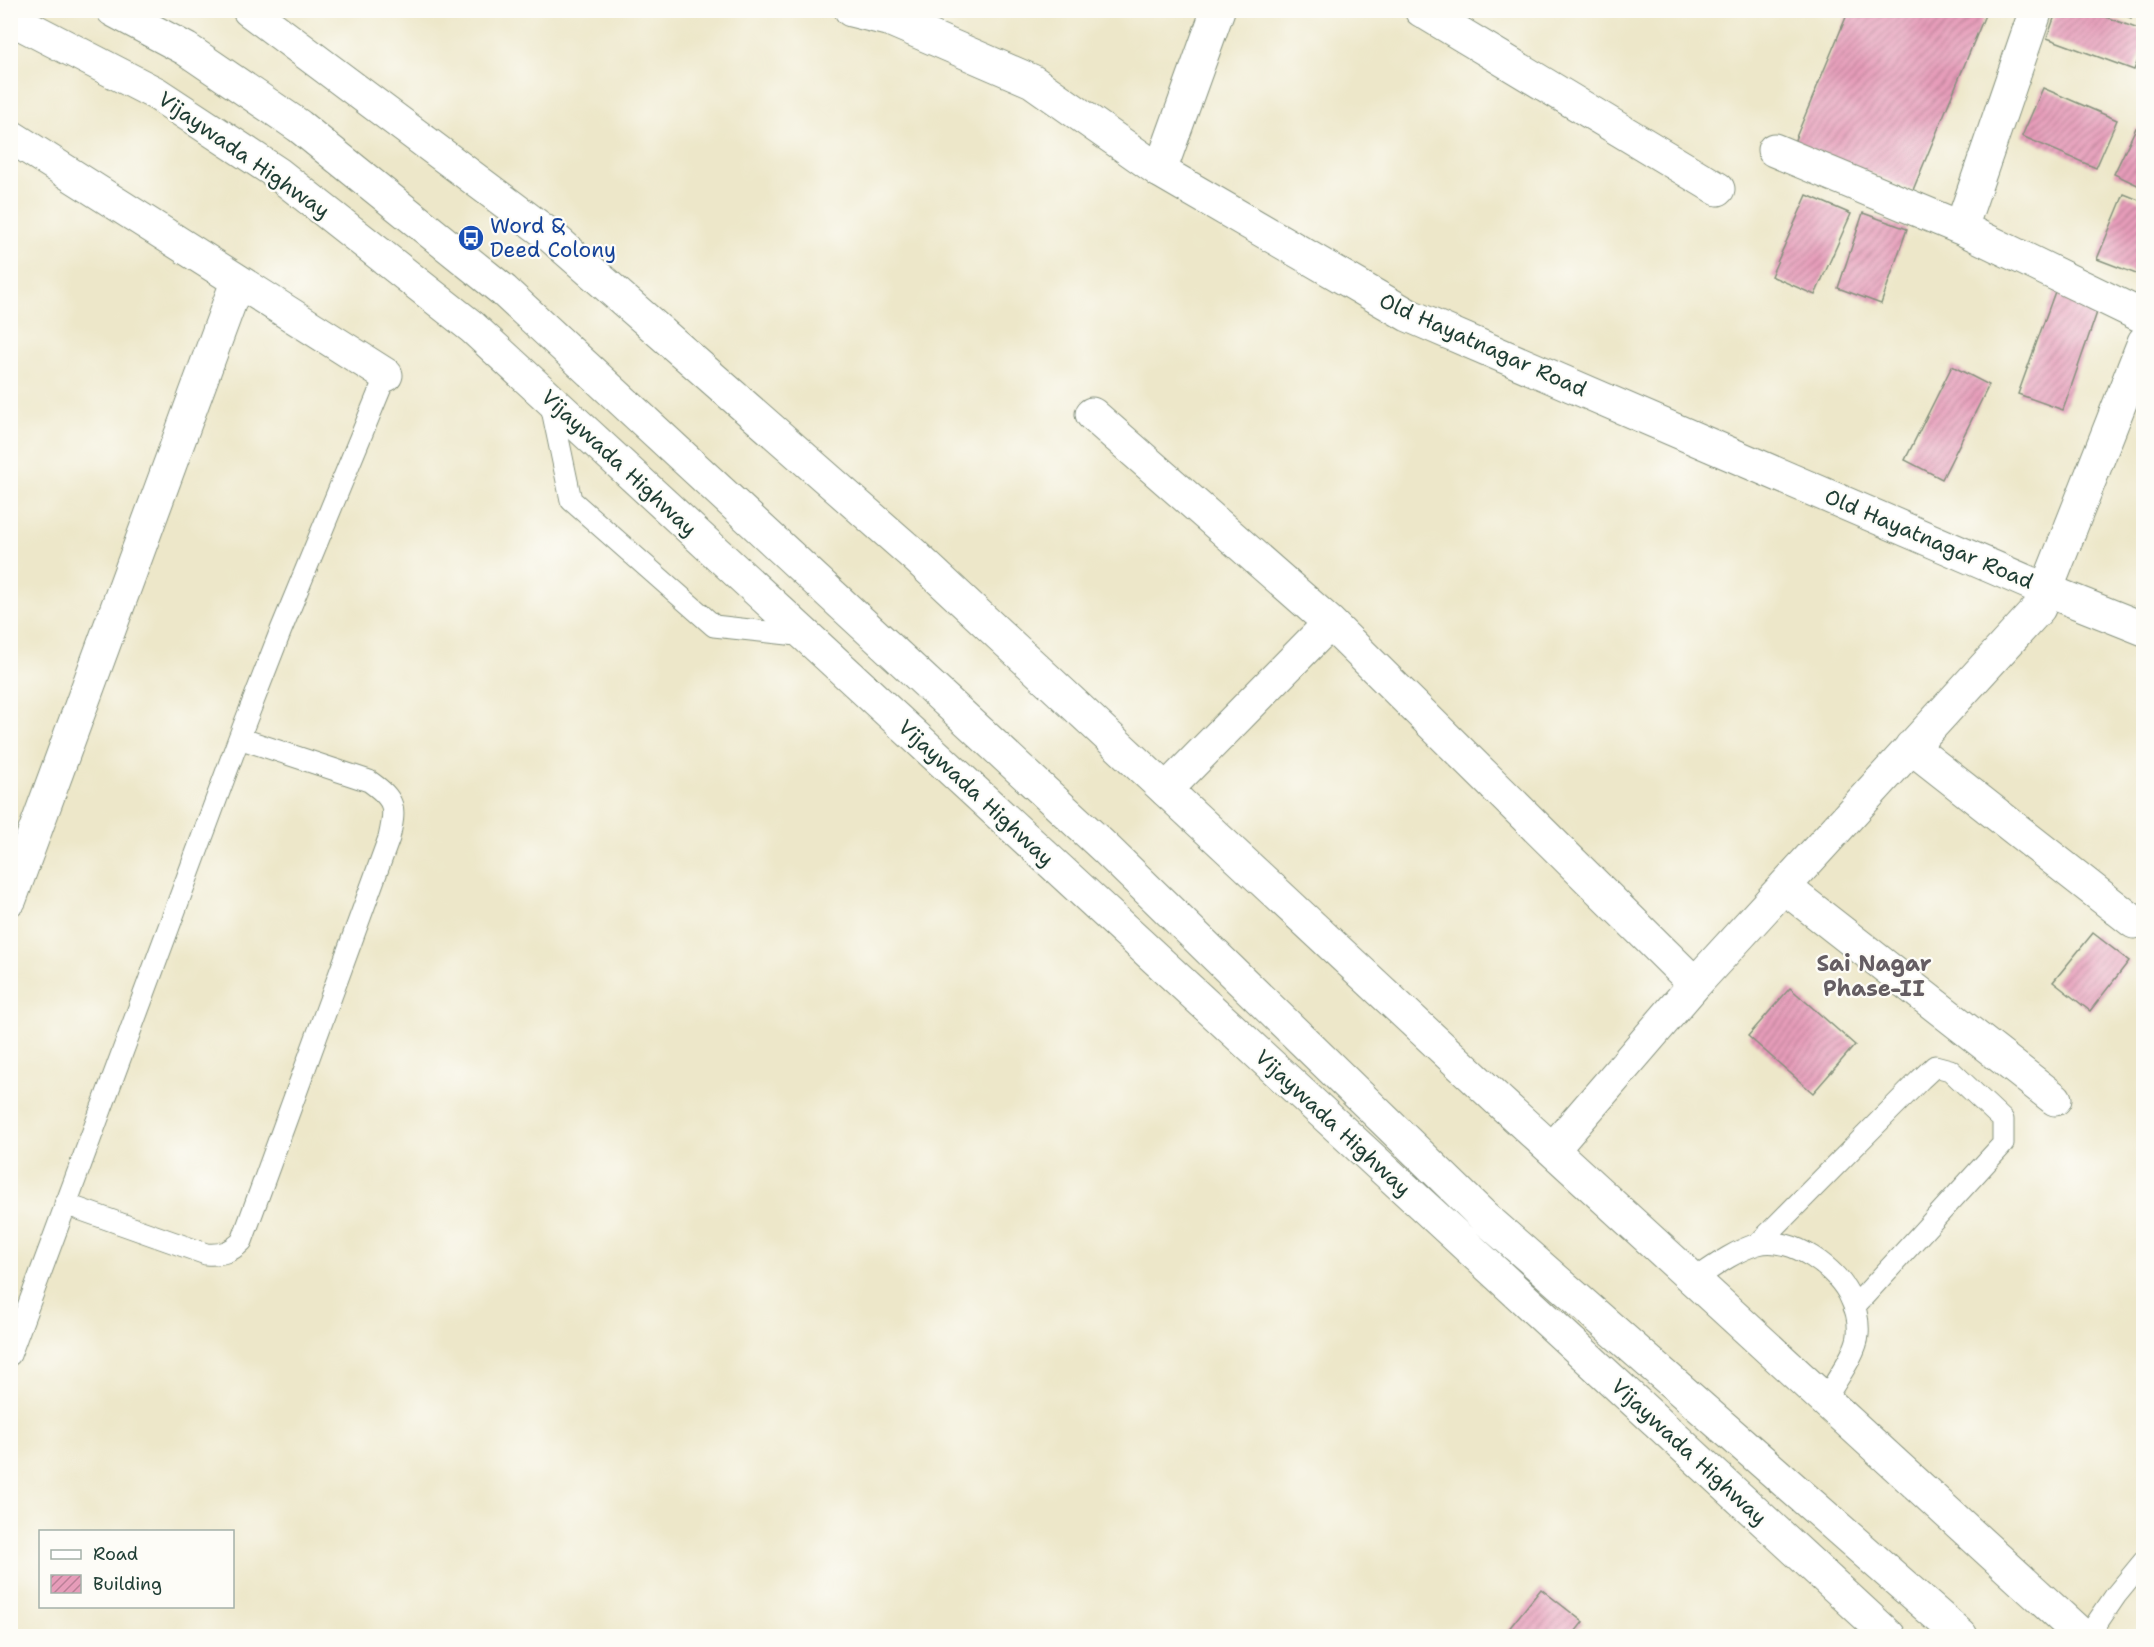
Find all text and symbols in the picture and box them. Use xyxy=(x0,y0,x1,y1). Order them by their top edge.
street label: Vijaywada Highway xyxy=(153,85,335,225)
place label: Word & Deed Colony xyxy=(490,212,616,264)
bus stop icon: Word & Deed Colony xyxy=(456,223,486,253)
street label: Old Hayatnagar Road xyxy=(1375,287,1591,403)
street label: Vijaywada Highway xyxy=(535,383,703,543)
street label: Old Hayatnagar Road xyxy=(1820,482,2038,596)
street label: Vijaywada Highway xyxy=(892,713,1060,873)
district label: Sai Nagar Phase-II xyxy=(1816,949,1932,1003)
street label: Vijaywada Highway xyxy=(1249,1043,1417,1203)
street label: Vijaywada Highway xyxy=(1605,1372,1773,1532)
legend xyxy=(39,1530,234,1608)
text: Road xyxy=(93,1542,138,1566)
text: Building xyxy=(93,1572,162,1596)

